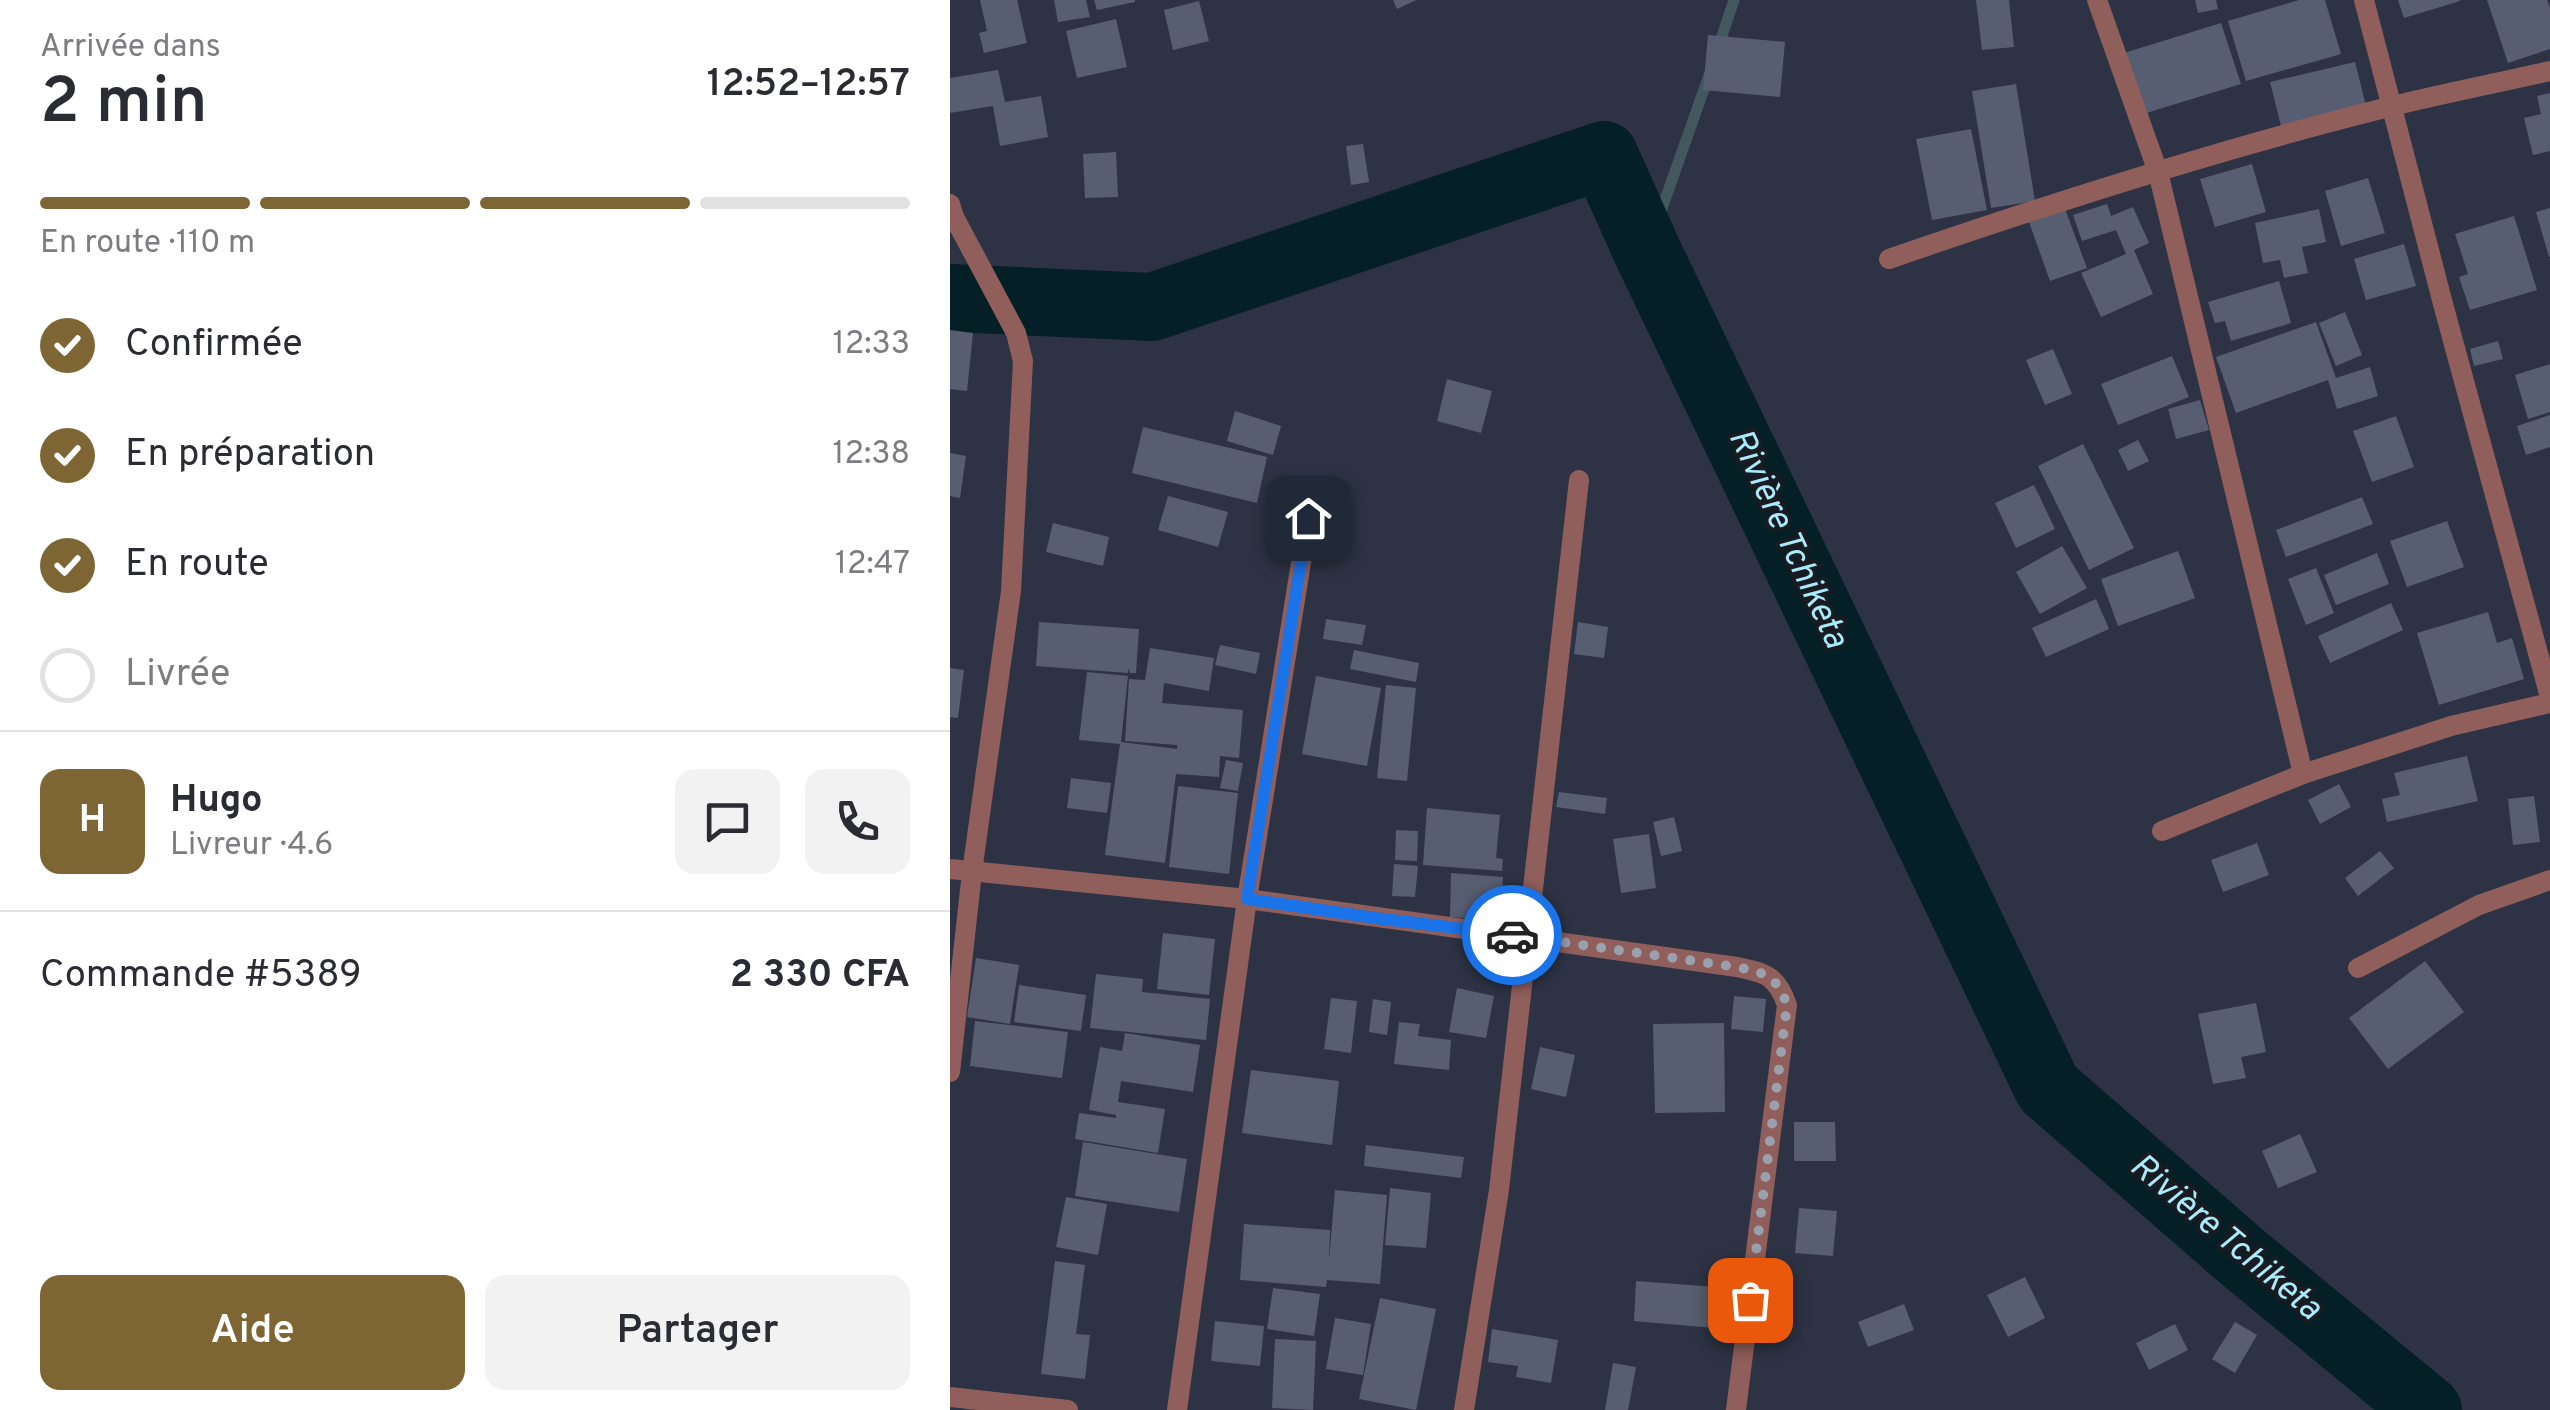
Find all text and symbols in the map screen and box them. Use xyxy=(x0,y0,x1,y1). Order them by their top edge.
text: Arrivée dans xyxy=(40,28,221,68)
text: 12:52–12:57 xyxy=(707,61,910,110)
text: 2 min xyxy=(40,64,208,146)
text: En route · 110 m xyxy=(40,224,255,264)
icon: check xyxy=(40,318,95,373)
text: Confirmée xyxy=(125,321,303,370)
text: 12:33 xyxy=(833,325,910,365)
water label: Rivière Tchiketa xyxy=(1717,422,1857,656)
icon: check xyxy=(40,428,95,483)
text: En préparation xyxy=(125,431,375,480)
text: 12:38 xyxy=(832,435,910,475)
pin xyxy=(1266,476,1351,561)
icon: home xyxy=(1281,491,1336,546)
icon: check xyxy=(40,538,95,593)
text: En route xyxy=(125,541,269,590)
text: 12:47 xyxy=(835,545,910,585)
text: Livrée xyxy=(125,651,230,700)
button: chat xyxy=(675,769,780,874)
button: phone xyxy=(805,769,910,874)
text: Hugo xyxy=(170,777,263,826)
text: H xyxy=(79,797,106,846)
text: Livreur · 4.6 xyxy=(170,826,333,866)
courier xyxy=(1462,885,1562,985)
icon: car xyxy=(1485,908,1540,963)
text: Commande #5389 xyxy=(40,952,362,1001)
text: 2 330 CFA xyxy=(730,952,910,1001)
water label: Rivière Tchiketa xyxy=(2120,1145,2330,1331)
pin xyxy=(1708,1258,1793,1343)
icon: bag xyxy=(1723,1273,1778,1328)
button: Aide xyxy=(40,1275,465,1390)
button: Partager xyxy=(485,1275,910,1390)

